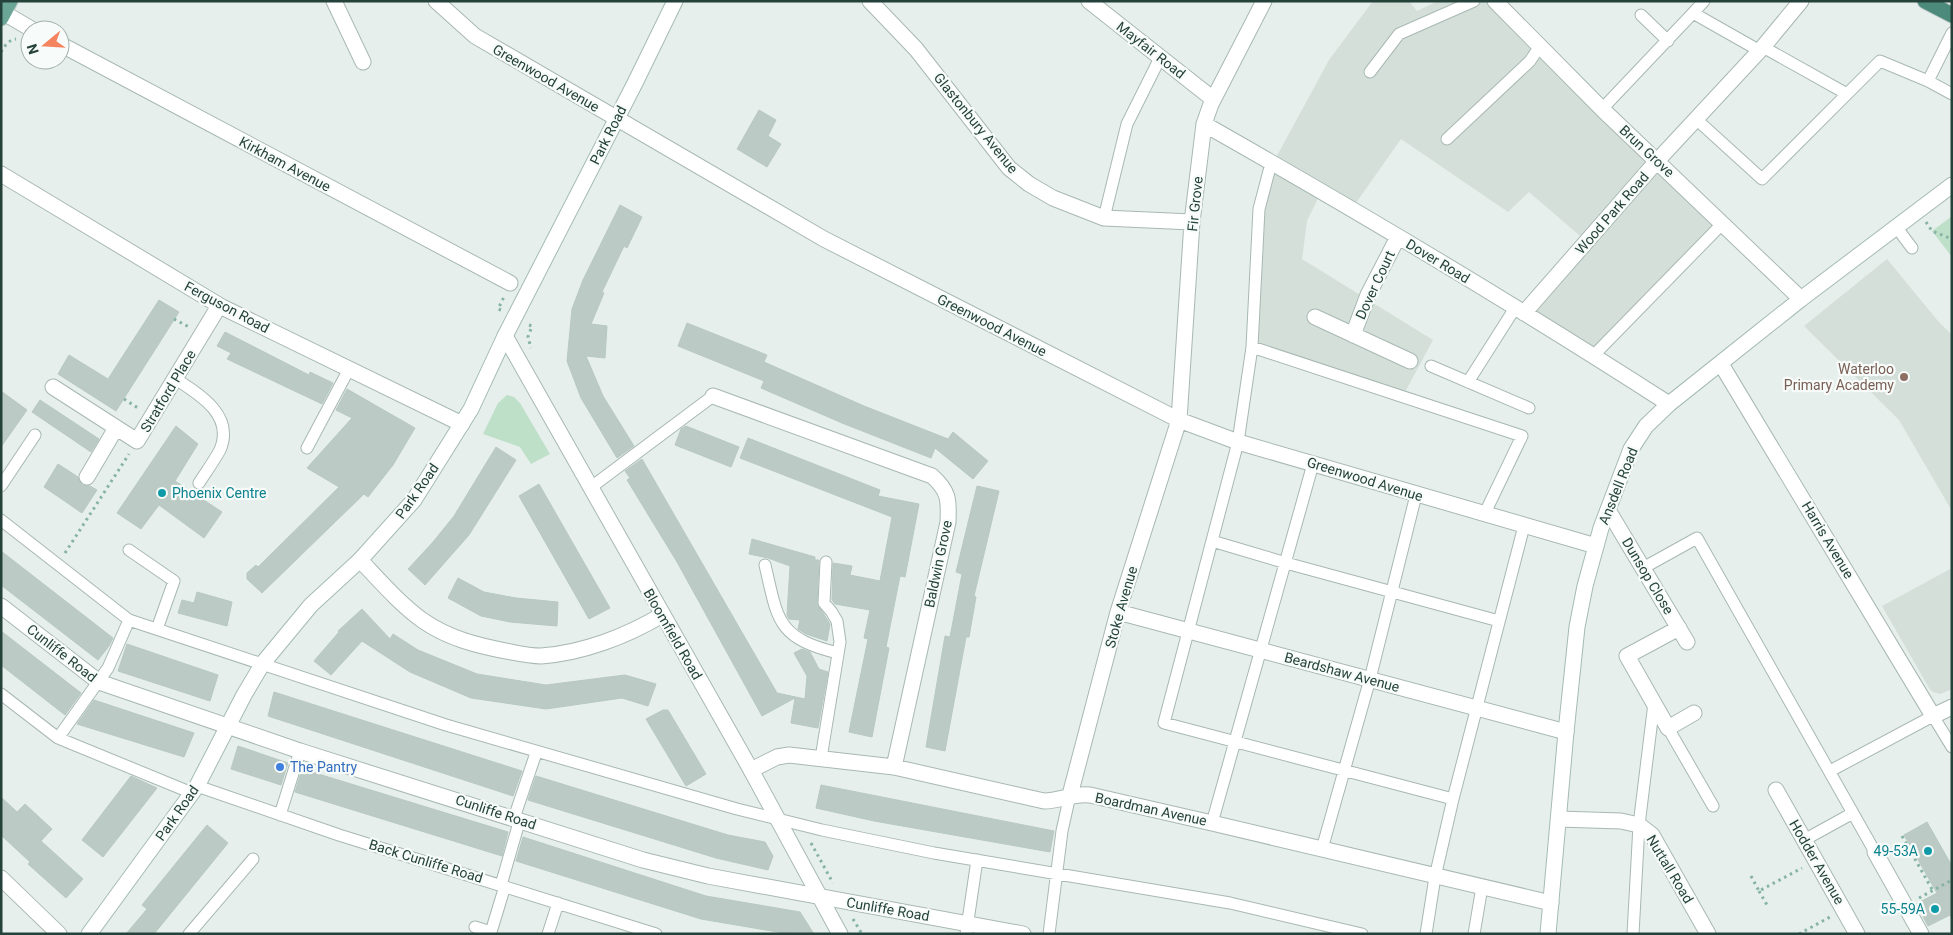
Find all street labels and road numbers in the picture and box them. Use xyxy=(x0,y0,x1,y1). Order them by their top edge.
street label: Mayfair Road xyxy=(1113,18,1189,82)
street label: Greenwood Avenue xyxy=(490,41,602,115)
street label: Glastonbury Avenue xyxy=(931,70,1021,176)
street label: Park Road xyxy=(586,103,630,167)
street label: Brun Grove xyxy=(1616,122,1678,180)
street label: Kirkham Avenue xyxy=(237,133,333,195)
street label: Wood Park Road xyxy=(1572,169,1652,257)
street label: Fir Grove xyxy=(1184,176,1206,232)
street label: Dover Road xyxy=(1403,236,1473,286)
street label: Dover Court xyxy=(1352,248,1398,322)
street label: Ferguson Road xyxy=(182,278,272,336)
street label: Greenwood Avenue xyxy=(935,291,1049,359)
street label: Stratford Place xyxy=(137,347,199,435)
street label: Ansdell Road xyxy=(1595,445,1641,527)
street label: Greenwood Avenue xyxy=(1305,454,1425,504)
street label: Park Road xyxy=(392,460,442,522)
street label: Harris Avenue xyxy=(1799,499,1857,581)
street label: Baldwin Grove xyxy=(921,519,955,609)
street label: Dunsop Close xyxy=(1619,535,1677,617)
street label: Stoke Avenue xyxy=(1102,564,1140,650)
street label: Bloomfield Road xyxy=(640,586,706,682)
street label: Cunliffe Road xyxy=(24,621,100,685)
street label: Beardshaw Avenue xyxy=(1283,649,1401,695)
street label: Park Road xyxy=(152,782,202,844)
street label: Boardman Avenue xyxy=(1094,789,1208,829)
street label: Cunliffe Road xyxy=(454,791,538,833)
street label: Hodder Avenue xyxy=(1786,817,1848,907)
street label: Nuttall Road xyxy=(1643,832,1697,906)
street label: Back Cunliffe Road xyxy=(367,836,485,886)
street label: Cunliffe Road xyxy=(845,894,931,924)

